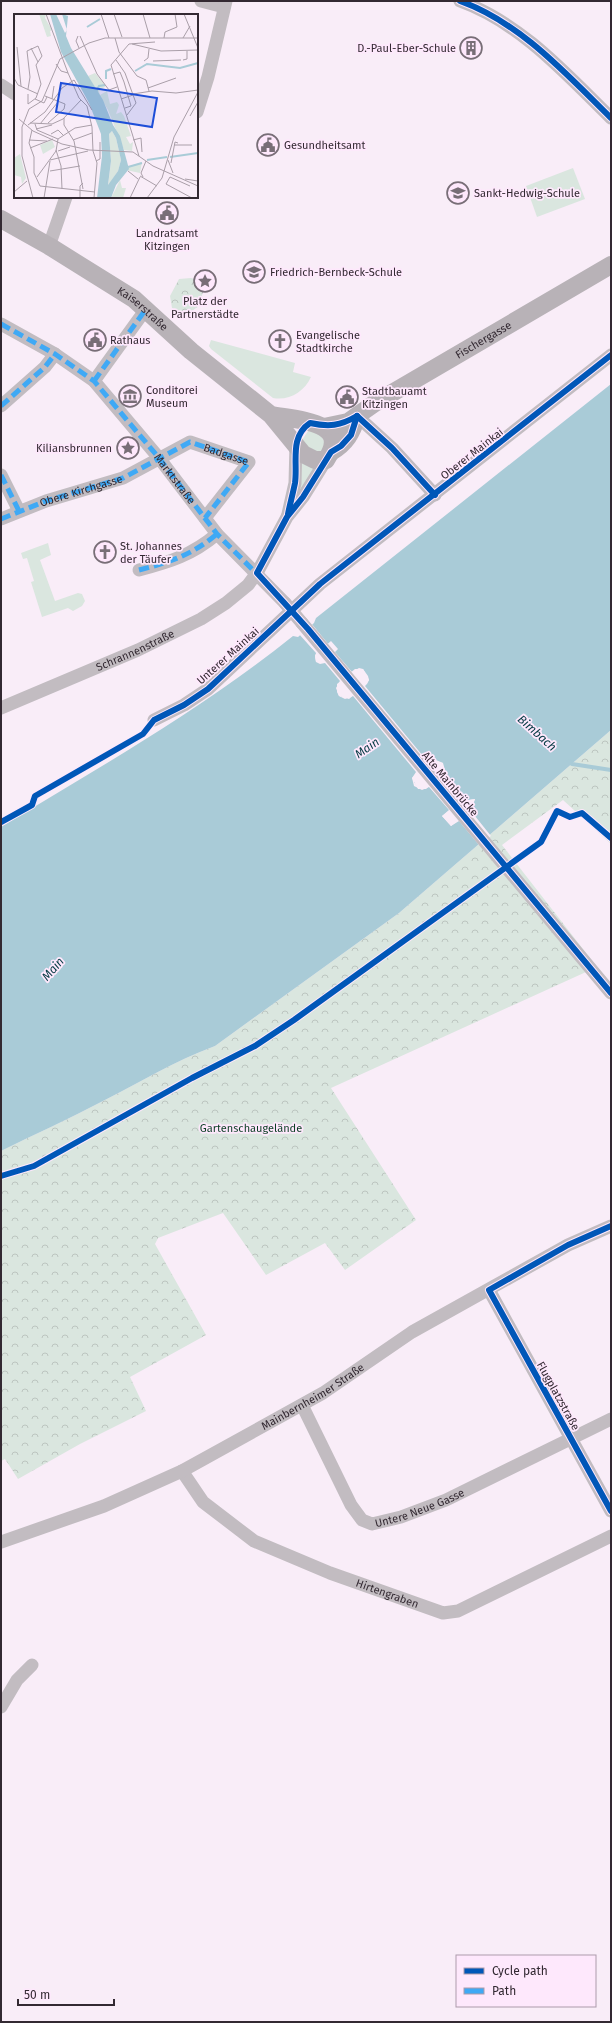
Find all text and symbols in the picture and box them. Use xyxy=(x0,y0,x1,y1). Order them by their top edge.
inset map xyxy=(14,14,198,198)
building icon: D.-Paul-Eber-Schule xyxy=(458,35,484,61)
place label: D.-Paul-Eber-Schule xyxy=(357,42,456,55)
public building icon: Gesundheitsamt xyxy=(255,132,281,158)
place label: Gesundheitsamt xyxy=(284,139,365,152)
school or university icon: Sankt-Hedwig-Schule xyxy=(445,180,471,206)
place label: Sankt-Hedwig-Schule xyxy=(474,187,580,200)
public building icon: Landratsamt Kitzingen xyxy=(154,200,180,226)
place label: Landratsamt Kitzingen xyxy=(136,227,198,253)
school or university icon: Friedrich-Bernbeck-Schule xyxy=(241,259,267,285)
place label: Friedrich-Bernbeck-Schule xyxy=(270,266,402,279)
place icon: Platz der Partnerstädte xyxy=(192,268,218,294)
street label: Kaiserstraße xyxy=(115,284,171,333)
place label: Platz der Partnerstädte xyxy=(171,295,239,321)
street label: Fischergasse xyxy=(453,318,514,361)
public building icon: Rathaus xyxy=(82,327,108,353)
church icon: Evangelische Stadtkirche xyxy=(267,328,293,354)
place label: Evangelische Stadtkirche xyxy=(296,329,360,355)
place label: Rathaus xyxy=(110,334,150,347)
museum icon: Conditorei Museum xyxy=(117,383,143,409)
place label: Conditorei Museum xyxy=(146,384,198,410)
public building icon: Stadtbauamt Kitzingen xyxy=(334,384,360,410)
place label: Stadtbauamt Kitzingen xyxy=(362,385,427,411)
street label: Oberer Mainkai xyxy=(438,426,506,482)
place icon: Kiliansbrunnen xyxy=(115,435,141,461)
street label: Badgasse xyxy=(202,441,250,468)
place label: Kiliansbrunnen xyxy=(36,442,112,455)
street label: Marktstraße xyxy=(151,451,198,506)
street label: Obere Kirchgasse xyxy=(38,472,124,509)
church icon: St. Johannes der Täufer xyxy=(92,539,118,565)
place label: St. Johannes der Täufer xyxy=(120,540,182,566)
street label: Unterer Mainkai xyxy=(194,625,262,687)
street label: Schrannenstraße xyxy=(94,627,176,674)
water label: Bimbach xyxy=(515,712,559,754)
water label: Main xyxy=(352,735,382,761)
street label: Alte Mainbrücke xyxy=(419,749,481,819)
water label: Main xyxy=(39,954,67,984)
park label: Gartenschaugelände xyxy=(200,1122,302,1135)
street label: Flugplatzstraße xyxy=(534,1359,582,1433)
street label: Mainbernheimer Straße xyxy=(259,1360,366,1432)
street label: Untere Neue Gasse xyxy=(374,1486,466,1530)
street label: Hirtengraben xyxy=(354,1576,421,1610)
legend xyxy=(456,1955,596,2007)
text: Cycle path xyxy=(492,1964,548,1978)
scale bar xyxy=(18,1981,114,2007)
text: Path xyxy=(492,1984,516,1998)
text: 50 m xyxy=(24,1988,50,2002)

